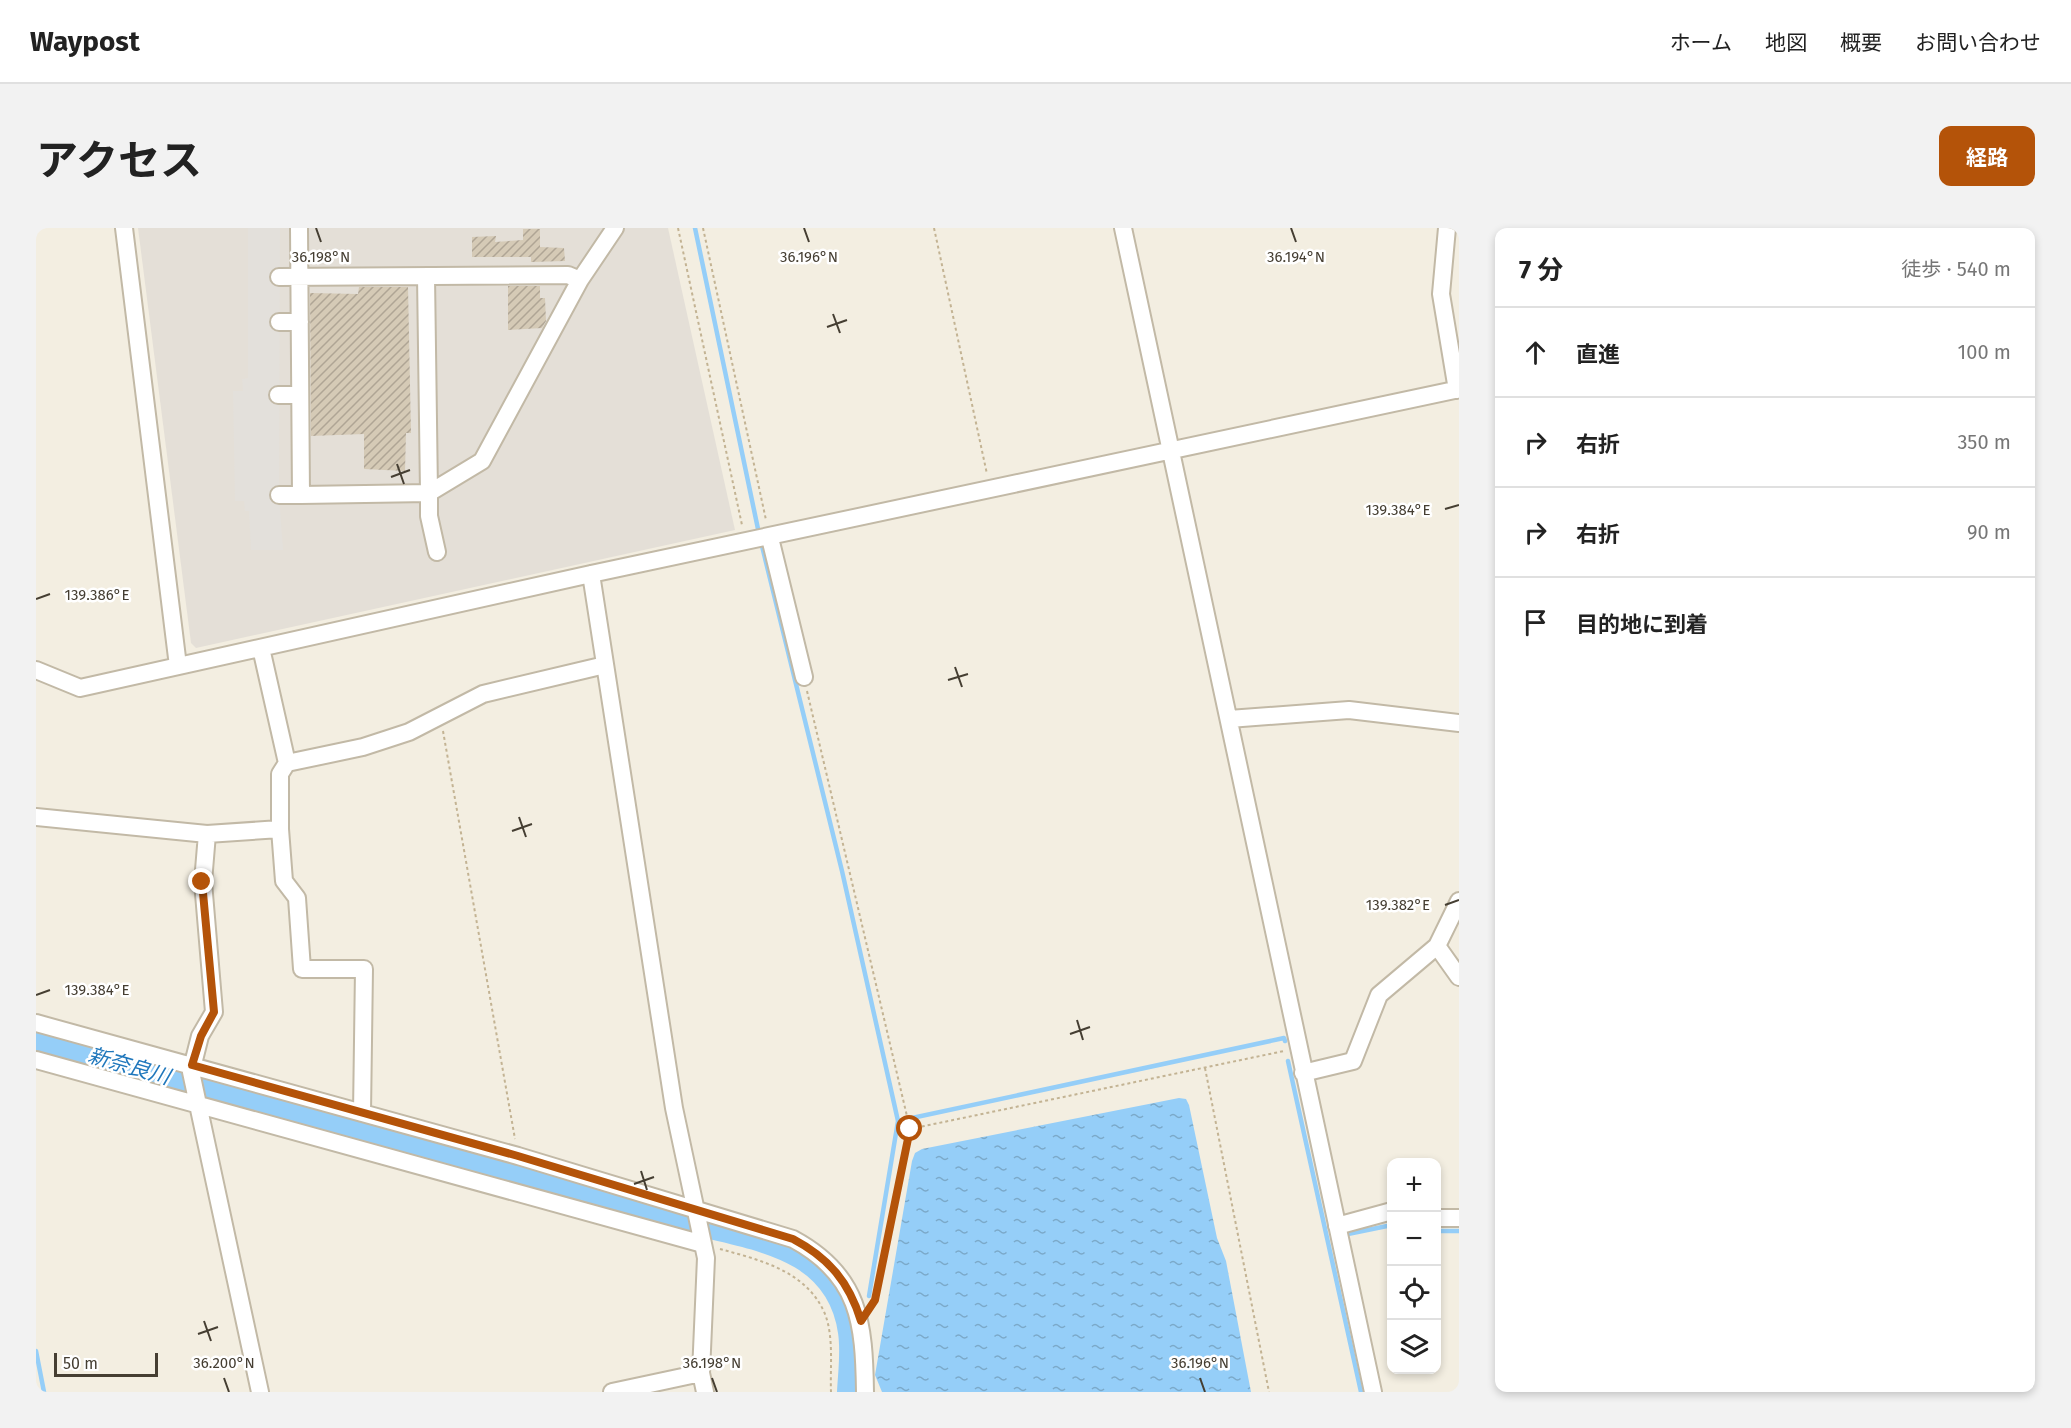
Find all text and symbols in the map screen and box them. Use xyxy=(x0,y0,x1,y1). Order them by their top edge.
text: Waypost xyxy=(30,25,140,58)
text: ホーム xyxy=(1670,30,1732,56)
text: 地図 xyxy=(1765,30,1807,56)
text: 概要 xyxy=(1840,30,1882,56)
text: お問い合わせ xyxy=(1915,30,2041,56)
button: 経路 xyxy=(1939,126,2035,186)
text: アクセス xyxy=(36,136,202,186)
text: 36.198°N xyxy=(292,248,350,266)
text: 36.196°N xyxy=(780,248,838,266)
text: 36.194°N xyxy=(1267,248,1325,266)
text: 7 分 xyxy=(1519,255,1563,286)
text: 徒歩 · 540 m xyxy=(1901,257,2011,281)
icon: ahead xyxy=(1519,336,1552,369)
text: 100 m xyxy=(1958,340,2011,364)
text: 直進 xyxy=(1576,341,1620,368)
icon: right xyxy=(1519,426,1552,459)
text: 350 m xyxy=(1957,430,2011,454)
text: 右折 xyxy=(1576,431,1620,458)
text: 139.384°E xyxy=(1365,501,1431,519)
icon: right xyxy=(1519,516,1552,549)
text: 90 m xyxy=(1967,520,2011,544)
text: 右折 xyxy=(1576,521,1620,548)
text: 139.386°E xyxy=(65,586,129,604)
icon: arrive xyxy=(1519,606,1552,639)
text: 目的地に到着 xyxy=(1576,611,1708,638)
route end xyxy=(188,868,214,894)
text: 139.382°E xyxy=(1366,896,1430,914)
text: 139.384°E xyxy=(64,981,130,999)
water label: 新奈良川 xyxy=(85,1042,175,1091)
route start xyxy=(896,1115,922,1141)
map controls xyxy=(1387,1158,1441,1374)
button: + xyxy=(1387,1158,1441,1212)
button: − xyxy=(1387,1212,1441,1266)
button: locate xyxy=(1387,1266,1441,1320)
button: layers xyxy=(1387,1320,1441,1374)
scale bar xyxy=(54,1350,158,1378)
text: 50 m xyxy=(63,1354,98,1373)
text: 36.200°N xyxy=(193,1354,255,1372)
text: 36.198°N xyxy=(683,1354,741,1372)
text: 36.196°N xyxy=(1171,1354,1229,1372)

